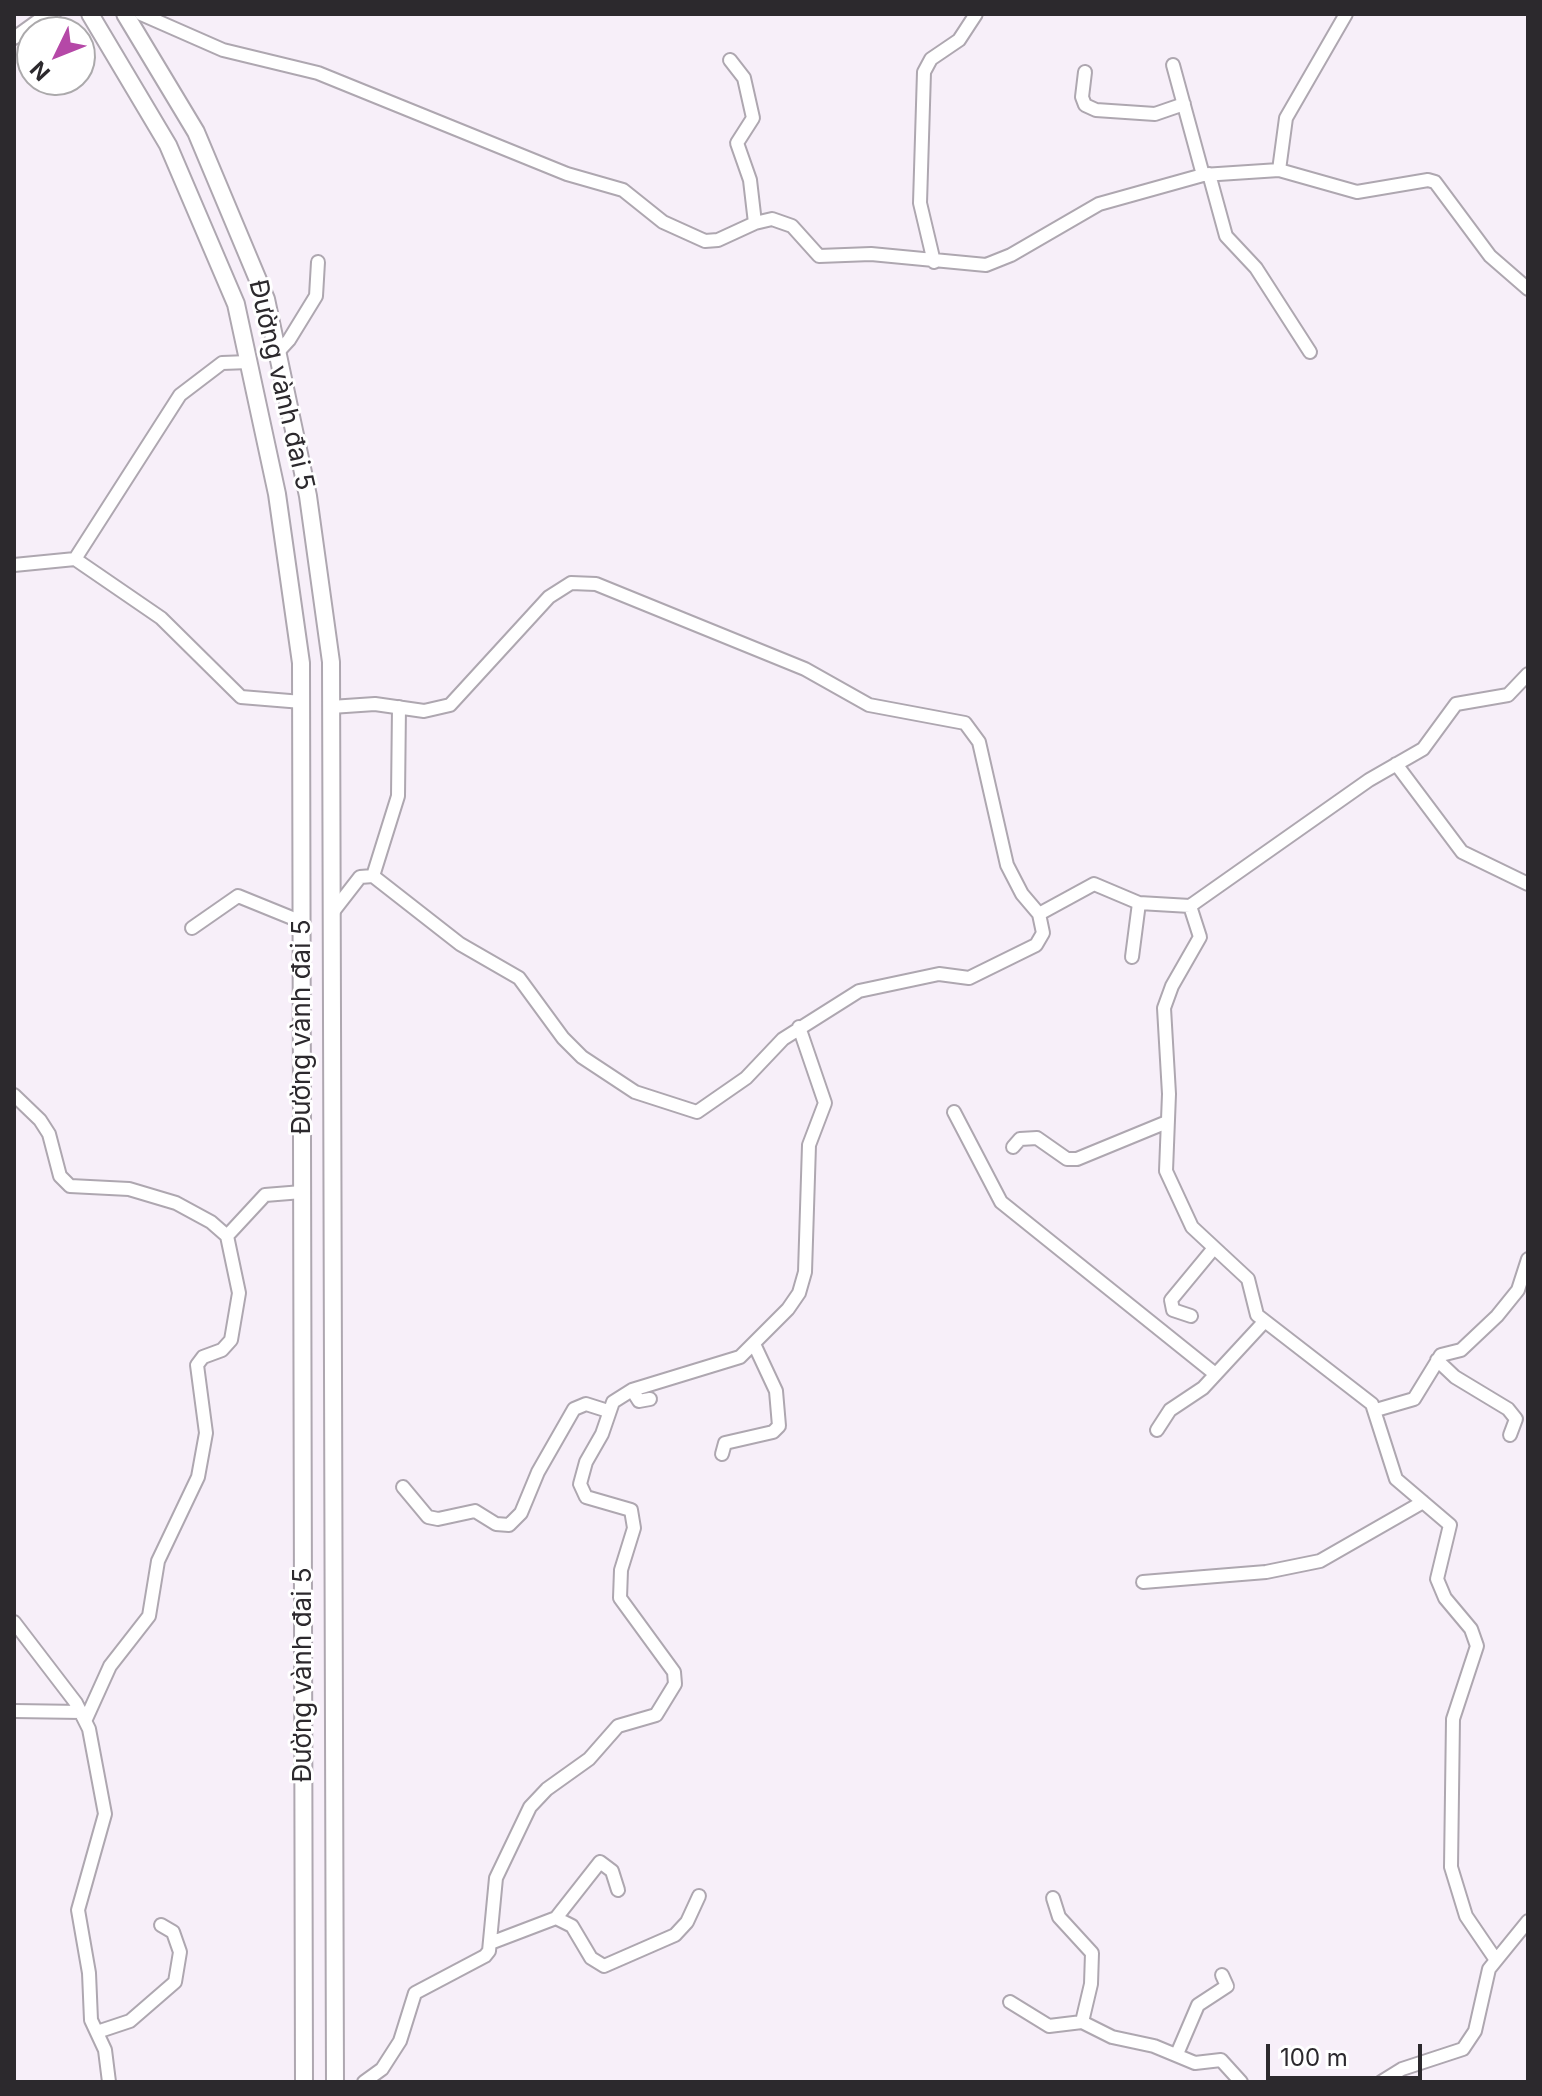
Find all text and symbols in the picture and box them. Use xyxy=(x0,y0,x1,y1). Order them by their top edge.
north arrow xyxy=(16,16,96,96)
text: N xyxy=(25,56,55,86)
street label: Đường vành đai 5 xyxy=(242,277,320,493)
street label: Đường vành đai 5 xyxy=(286,919,318,1135)
street label: Đường vành đai 5 xyxy=(287,1567,319,1783)
scale bar xyxy=(1270,2028,1426,2078)
text: 100 m xyxy=(1280,2043,1348,2072)

